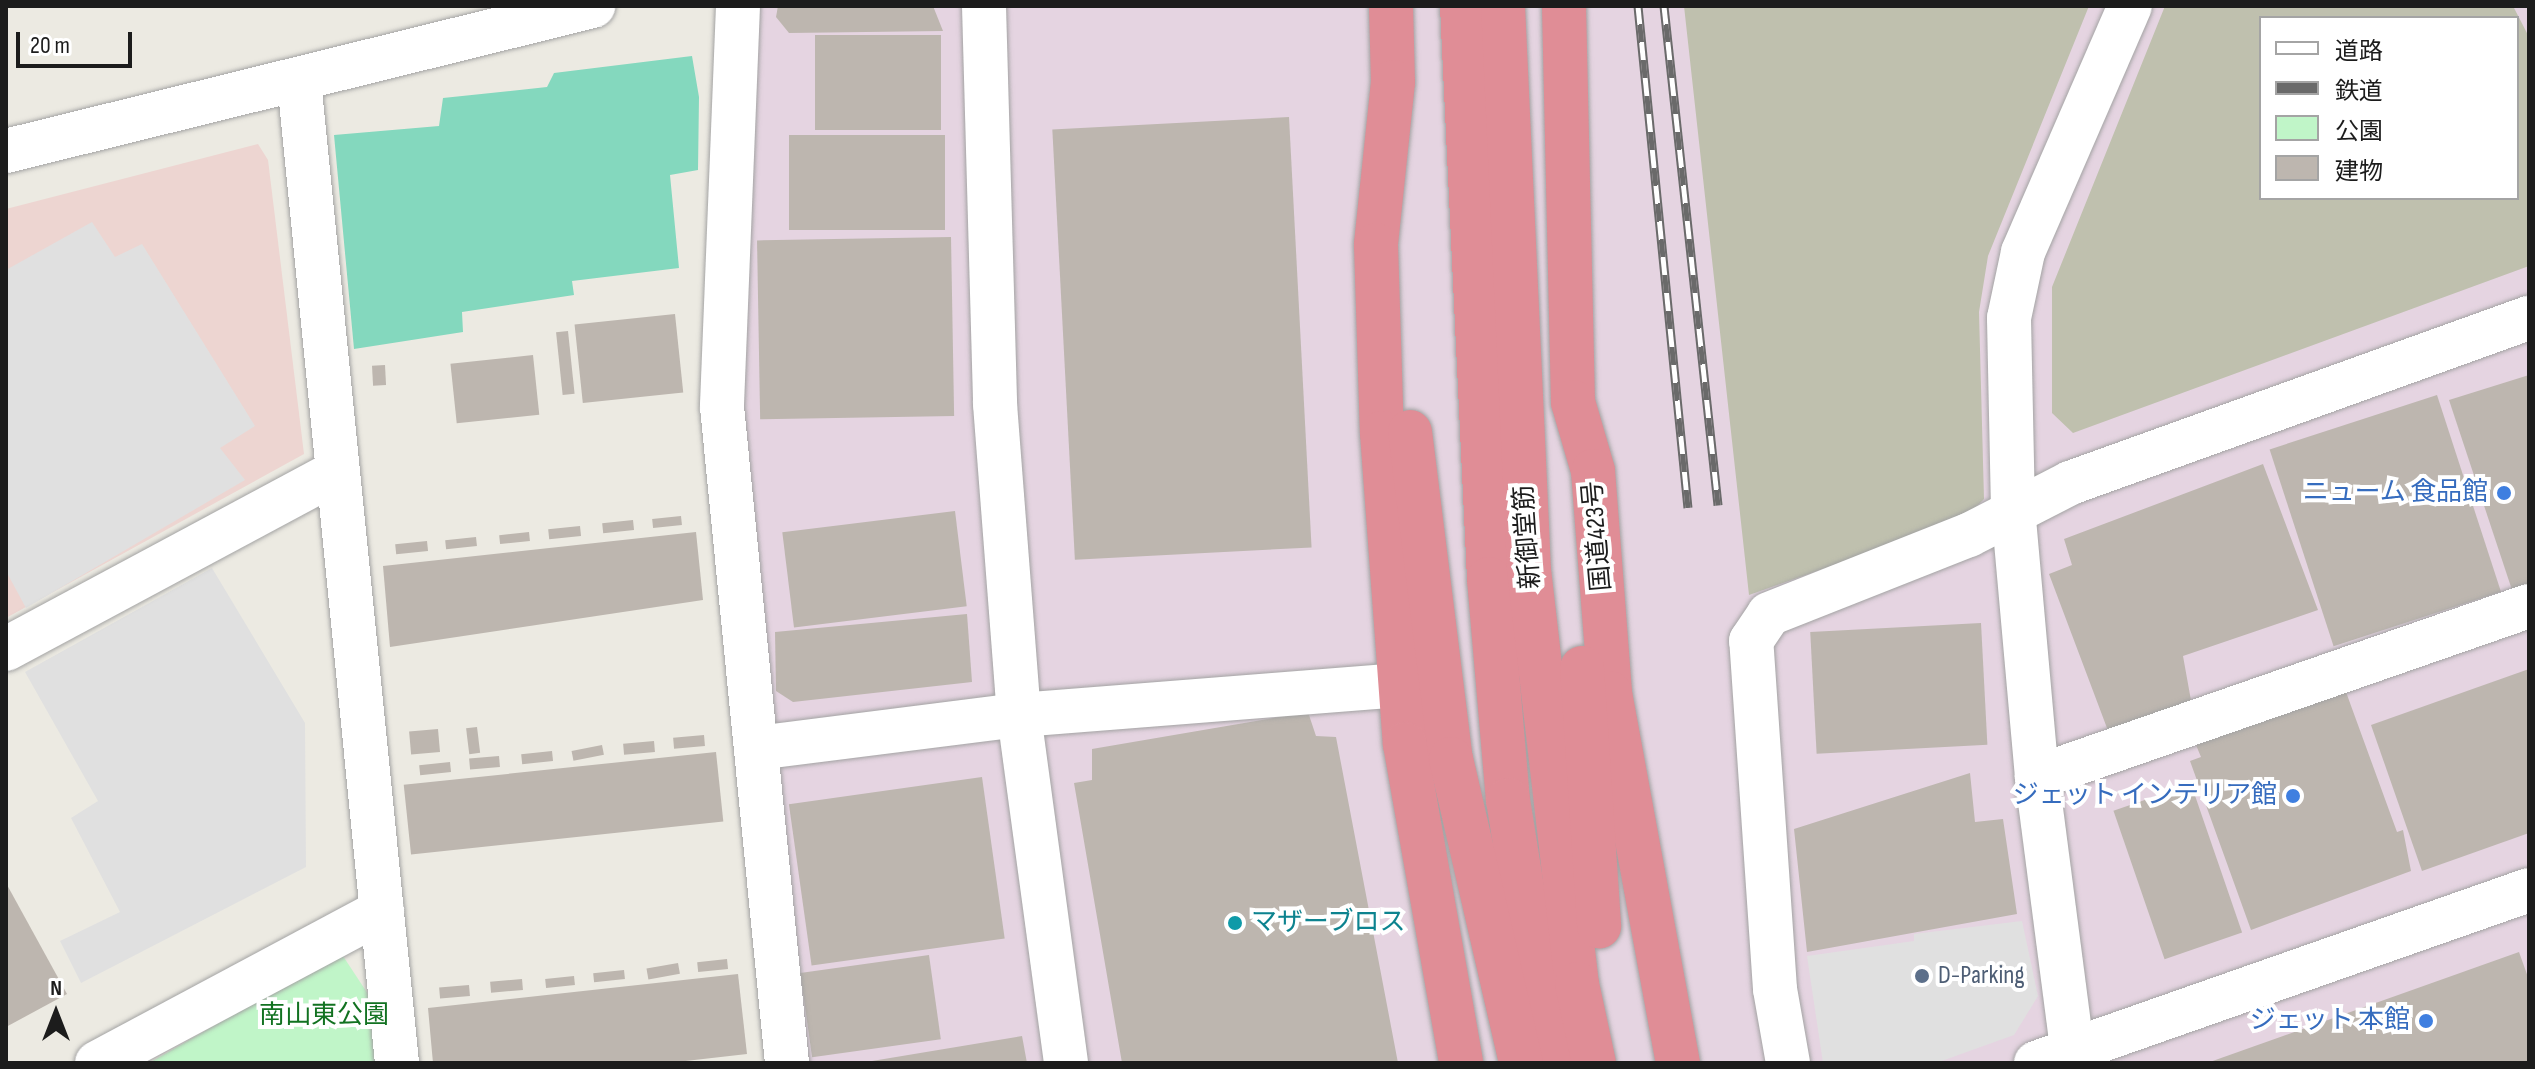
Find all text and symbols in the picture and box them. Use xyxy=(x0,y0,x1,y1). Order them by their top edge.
scale bar xyxy=(20,16,136,66)
legend xyxy=(2259,16,2519,200)
text: 20 m xyxy=(30,31,70,60)
text: 道路 xyxy=(2335,37,2383,66)
text: 鉄道 xyxy=(2335,77,2383,106)
text: 公園 xyxy=(2335,117,2383,146)
text: 建物 xyxy=(2335,157,2383,186)
place label: ニューム 食品館 xyxy=(2302,477,2488,509)
street label: 国道423号 xyxy=(1578,480,1618,592)
street label: 新御堂筋 xyxy=(1509,484,1547,590)
marker: ニューム 食品館 xyxy=(2495,484,2513,502)
place label: ジェット インテリア館 xyxy=(2013,780,2277,812)
marker: ジェット インテリア館 xyxy=(2284,787,2302,805)
place label: マザーブロス xyxy=(1251,907,1407,939)
marker: マザーブロス xyxy=(1226,914,1244,932)
place label: D-Parking xyxy=(1938,960,2025,992)
marker: D-Parking xyxy=(1913,967,1931,985)
north arrow xyxy=(16,973,96,1053)
text: N xyxy=(50,975,62,1002)
park label: 南山東公園 xyxy=(259,1000,389,1032)
place label: ジェット 本館 xyxy=(2250,1005,2410,1037)
marker: ジェット 本館 xyxy=(2417,1012,2435,1030)

